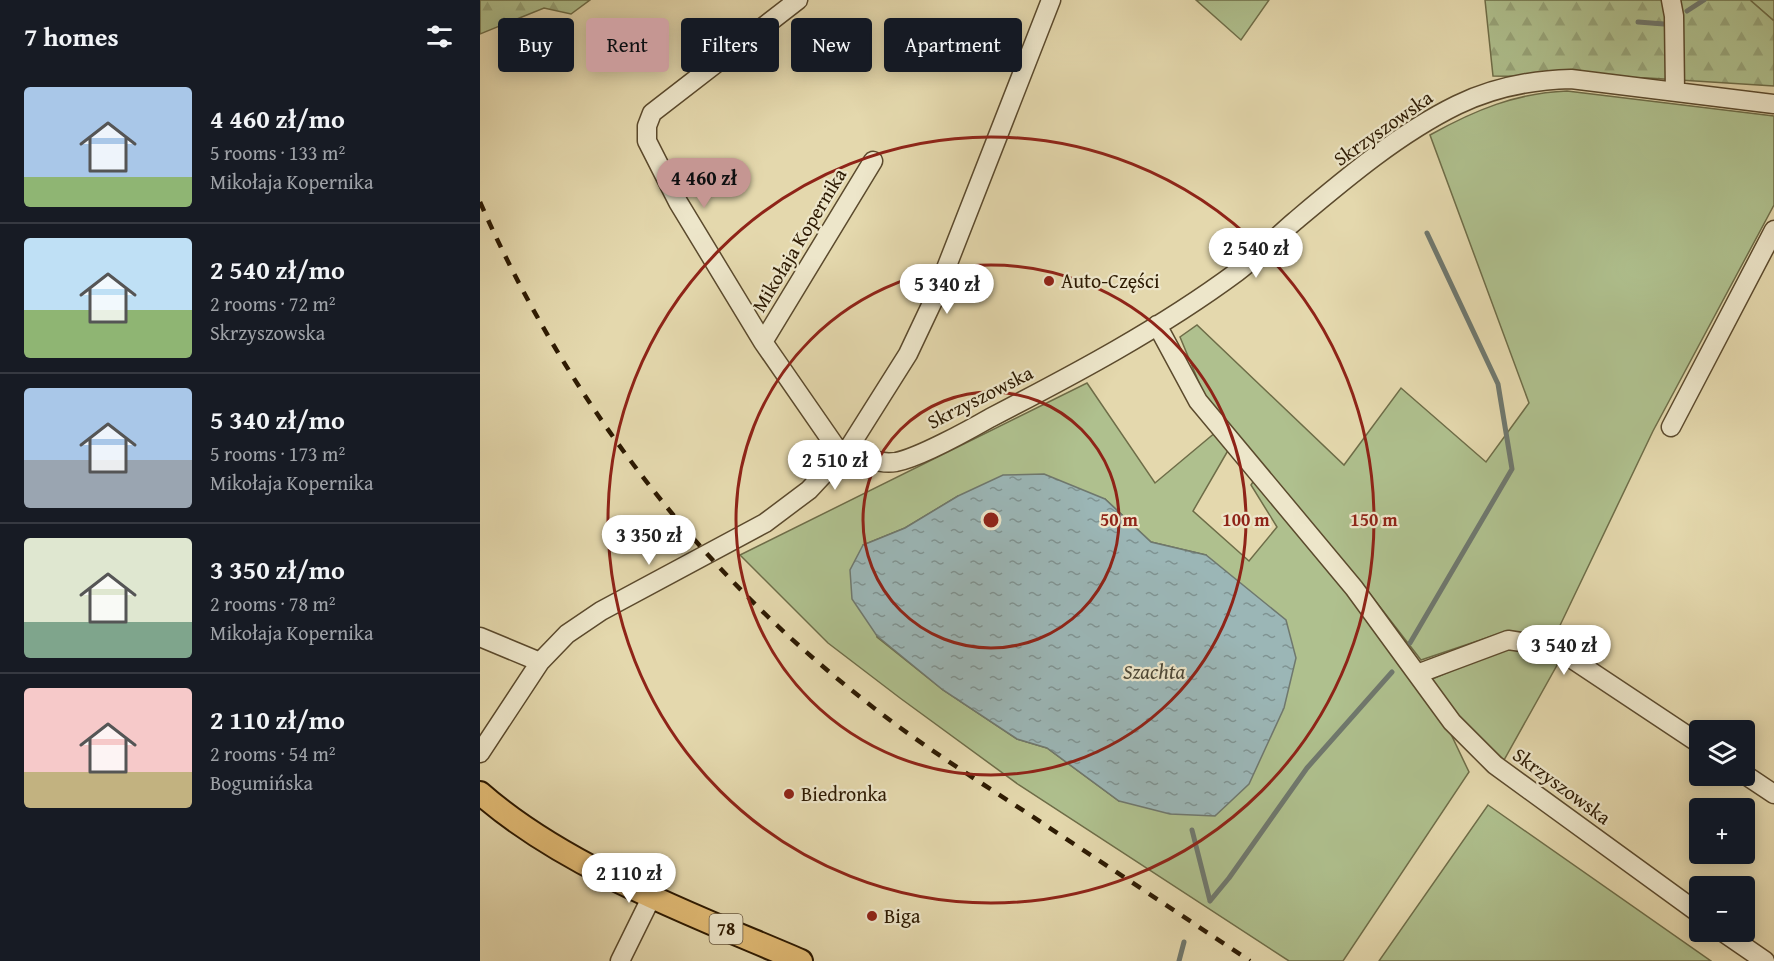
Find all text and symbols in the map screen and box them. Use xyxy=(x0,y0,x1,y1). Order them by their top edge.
text: 7 homes xyxy=(24,17,119,56)
chip: Buy xyxy=(498,18,574,72)
chip: Rent xyxy=(586,18,669,72)
chip: Filters xyxy=(681,18,779,72)
chip: New xyxy=(791,18,872,72)
chip: Apartment xyxy=(884,18,1022,72)
icon: filters xyxy=(423,20,456,53)
street label: Skrzyszowska xyxy=(1327,82,1439,173)
text: 4 460 zł/mo xyxy=(210,99,345,138)
icon: home xyxy=(72,111,144,183)
text: 5 rooms · 133 m² xyxy=(210,138,345,167)
pin: 4 460 zł xyxy=(642,158,766,209)
street label: Mikołaja Kopernika xyxy=(744,162,853,317)
text: 4 460 zł xyxy=(671,163,737,192)
text: Mikołaja Kopernika xyxy=(210,167,373,196)
pin: 2 540 zł xyxy=(1194,228,1318,279)
text: 2 540 zł xyxy=(1223,233,1289,262)
text: 2 540 zł/mo xyxy=(210,250,345,289)
icon: home xyxy=(72,262,144,334)
pin: 5 340 zł xyxy=(885,264,1009,315)
place label: Auto-Części xyxy=(1061,266,1160,295)
text: 5 340 zł xyxy=(914,269,980,298)
marker: Auto-Części xyxy=(1042,274,1056,288)
text: 2 rooms · 72 m² xyxy=(210,289,336,318)
text: Skrzyszowska xyxy=(210,318,325,347)
street label: Skrzyszowska xyxy=(922,357,1038,436)
text: 5 340 zł/mo xyxy=(210,400,345,439)
icon: home xyxy=(72,412,144,484)
text: 5 rooms · 173 m² xyxy=(210,439,345,468)
pin: 2 510 zł xyxy=(773,440,897,491)
text: 2 510 zł xyxy=(802,445,868,474)
text: Mikołaja Kopernika xyxy=(210,468,373,497)
text: 50 m xyxy=(1100,506,1139,533)
text: 100 m xyxy=(1222,506,1270,533)
text: 150 m xyxy=(1350,506,1398,533)
centre of rings xyxy=(981,510,1001,530)
pin: 3 350 zł xyxy=(587,515,711,566)
text: 3 350 zł xyxy=(616,520,682,549)
text: 3 350 zł/mo xyxy=(210,550,345,589)
icon: home xyxy=(72,562,144,634)
text: 2 rooms · 78 m² xyxy=(210,589,336,618)
text: Mikołaja Kopernika xyxy=(210,618,373,647)
pin: 3 540 zł xyxy=(1502,625,1626,676)
text: 3 540 zł xyxy=(1531,630,1597,659)
water label: Szachta xyxy=(1123,656,1185,687)
text: 2 110 zł/mo xyxy=(210,700,345,739)
icon: home xyxy=(72,712,144,784)
map controls xyxy=(1689,720,1755,942)
button: layers xyxy=(1689,720,1755,786)
text: 2 rooms · 54 m² xyxy=(210,739,336,768)
street label: Skrzyszowska xyxy=(1507,740,1618,832)
text: Bogumińska xyxy=(210,768,313,797)
place label: Biedronka xyxy=(801,779,888,808)
marker: Biedronka xyxy=(782,787,796,801)
button: + xyxy=(1689,798,1755,864)
pin: 2 110 zł xyxy=(567,853,691,904)
text: 2 110 zł xyxy=(596,858,662,887)
button: − xyxy=(1689,876,1755,942)
place label: Biga xyxy=(884,901,921,930)
marker: Biga xyxy=(865,909,879,923)
road number: 78 xyxy=(710,914,742,944)

